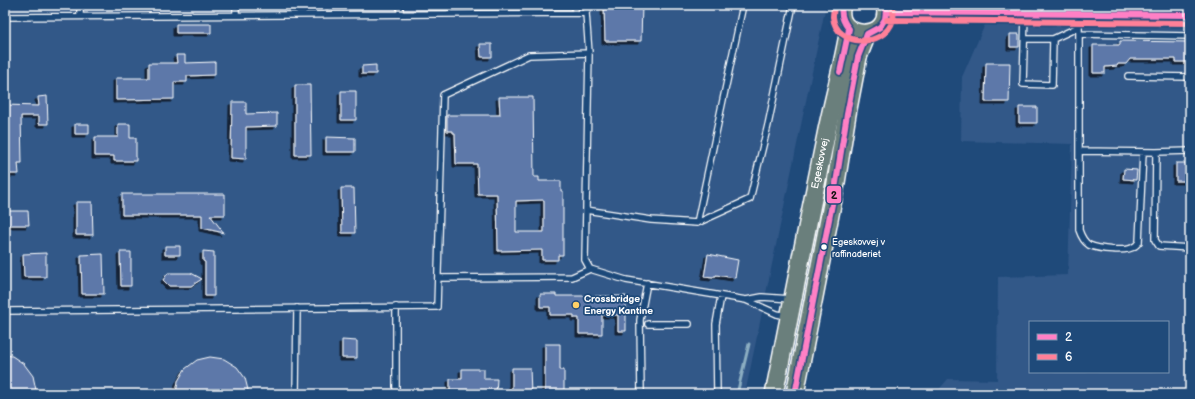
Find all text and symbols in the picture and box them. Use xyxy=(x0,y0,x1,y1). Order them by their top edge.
street label: Egeskovvej xyxy=(809,137,831,190)
line badge: 2 xyxy=(826,185,842,204)
text: 2 xyxy=(831,189,838,202)
place label: Egeskovvej v raffinaderiet xyxy=(832,237,886,260)
marker: Egeskovvej v raffinaderiet xyxy=(819,242,829,252)
place label: Crossbridge Energy Kantine xyxy=(584,293,653,317)
marker: Crossbridge Energy Kantine xyxy=(571,300,581,310)
legend xyxy=(1029,321,1169,373)
text: 2 xyxy=(1065,330,1072,345)
text: 6 xyxy=(1065,350,1072,365)

